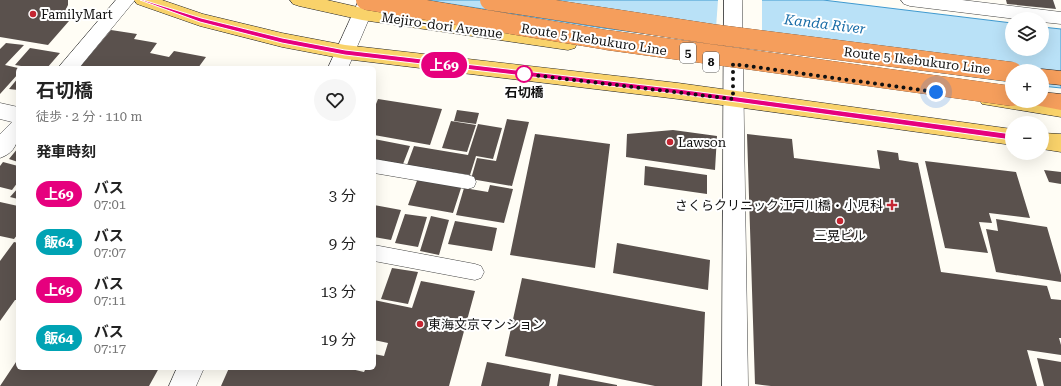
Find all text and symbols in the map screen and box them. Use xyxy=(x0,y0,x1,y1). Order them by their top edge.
place label: FamilyMart xyxy=(41,7,113,22)
marker: FamilyMart xyxy=(28,9,38,19)
street label: Mejiro-dori Avenue xyxy=(380,10,503,41)
water label: Kanda River xyxy=(782,11,867,37)
map controls xyxy=(1005,12,1049,160)
button: layers xyxy=(1005,12,1049,56)
street label: Route 5 Ikebukuro Line xyxy=(520,21,668,58)
road number: 5 xyxy=(680,43,696,63)
street label: Route 5 Ikebukuro Line xyxy=(843,44,991,77)
line badge: 上69 xyxy=(421,52,467,78)
road number: 8 xyxy=(703,52,719,72)
text: 上69 xyxy=(429,57,459,73)
button: + xyxy=(1005,64,1049,108)
marker: 石切橋 xyxy=(515,65,533,83)
text: 石切橋 xyxy=(36,79,93,102)
button: heart xyxy=(314,79,356,121)
your location xyxy=(926,82,946,102)
place label: 石切橋 xyxy=(504,85,544,100)
text: 徒歩 · 2 分 · 110 m xyxy=(36,109,142,124)
button: − xyxy=(1005,116,1049,160)
place label: Lawson xyxy=(678,135,727,150)
marker: Lawson xyxy=(665,137,675,147)
text: 発車時刻 xyxy=(36,143,96,161)
text: バス xyxy=(94,179,124,197)
text: 上69 xyxy=(44,186,74,202)
text: 3 分 xyxy=(329,187,356,205)
text: 07:01 xyxy=(94,197,126,212)
place label: さくらクリニック江戸川橋・小児科 xyxy=(675,198,883,213)
marker: さくらクリニック江戸川橋・小児科 xyxy=(886,199,898,211)
marker: 三晃ビル xyxy=(835,216,845,226)
text: バス xyxy=(94,227,124,245)
place label: 三晃ビル xyxy=(814,228,866,243)
text: 飯64 xyxy=(44,234,74,250)
text: 9 分 xyxy=(329,235,356,253)
text: 07:07 xyxy=(94,245,126,260)
text: バス xyxy=(94,275,124,293)
text: 上69 xyxy=(44,282,74,298)
text: 13 分 xyxy=(320,283,356,301)
text: 07:11 xyxy=(94,293,126,308)
place label: 東海文京マンション xyxy=(428,317,545,332)
marker: 東海文京マンション xyxy=(415,319,425,329)
text: バス xyxy=(94,323,124,341)
text: 飯64 xyxy=(44,330,74,346)
text: 19 分 xyxy=(320,331,356,349)
text: 07:17 xyxy=(94,341,126,356)

